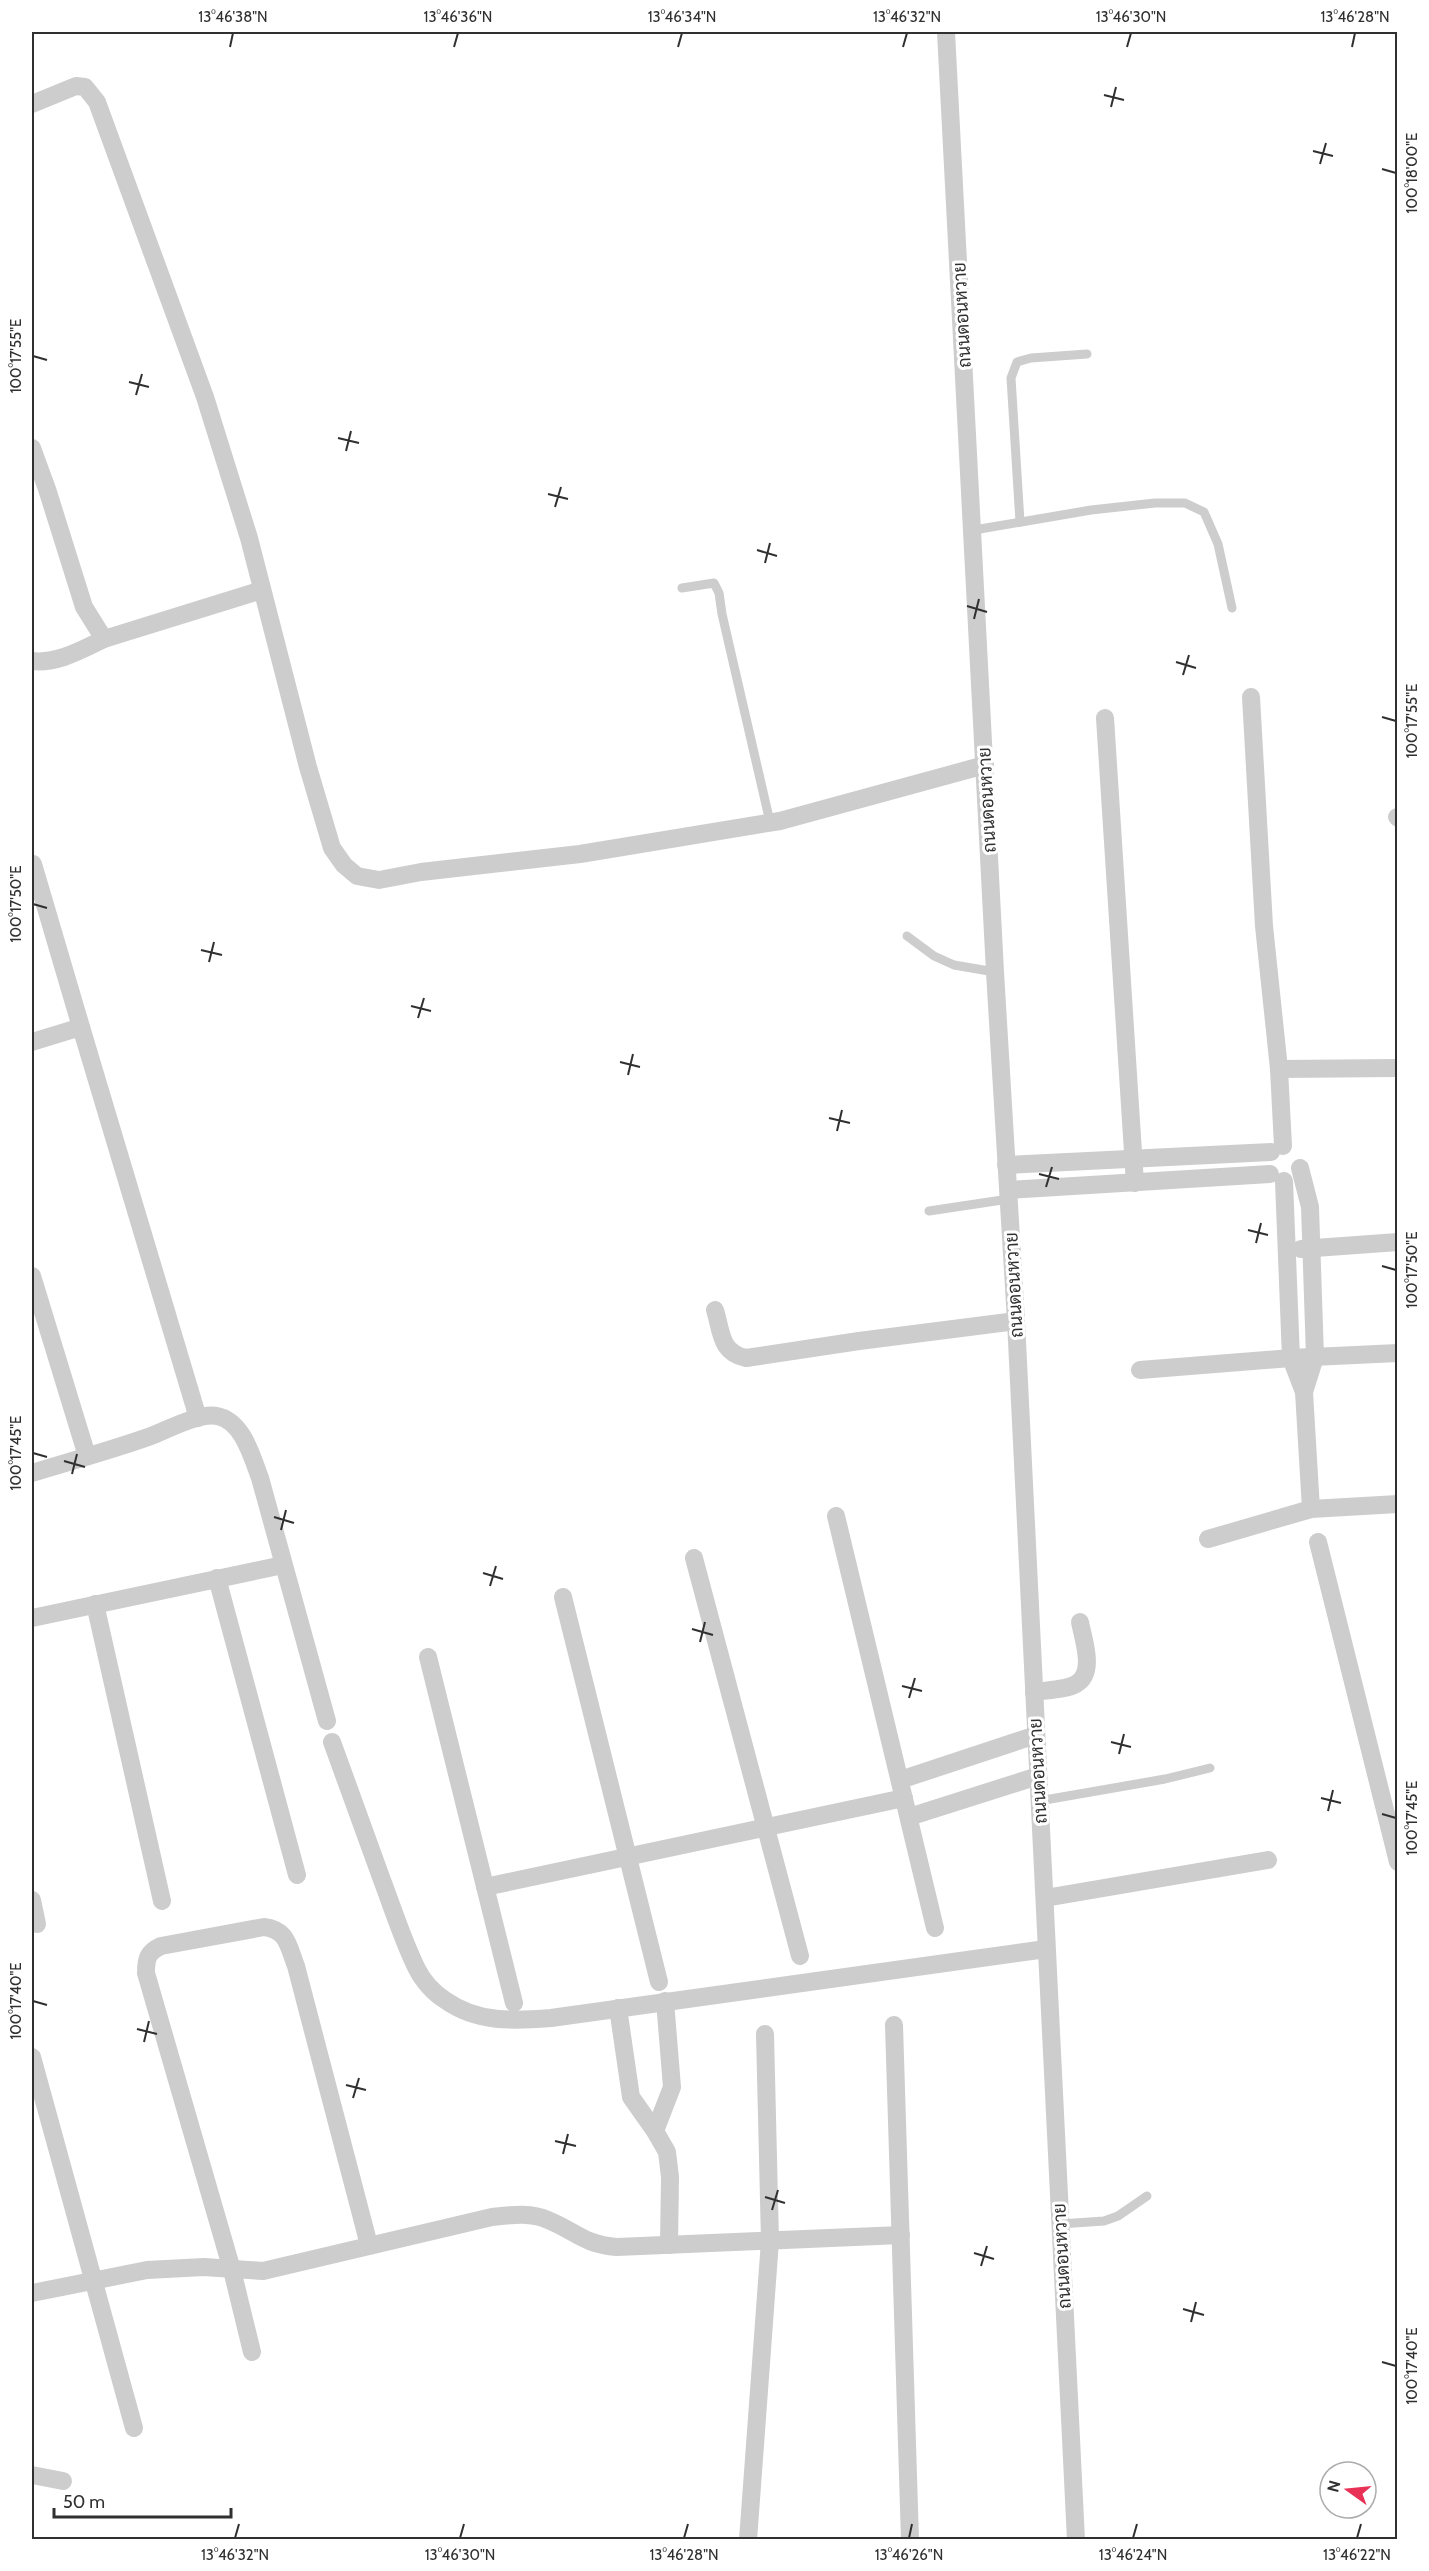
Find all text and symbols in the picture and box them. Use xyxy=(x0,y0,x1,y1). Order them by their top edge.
text: 13°46'38"N xyxy=(198,8,268,26)
text: 13°46'36"N xyxy=(424,8,492,26)
text: 13°46'34"N xyxy=(648,8,716,26)
text: 13°46'32"N xyxy=(873,8,941,26)
text: 13°46'30"N xyxy=(1096,8,1166,26)
text: 13°46'28"N xyxy=(1320,8,1390,26)
text: 100°18'00"E xyxy=(1403,133,1421,213)
street label: ถนนดอนหวาย xyxy=(948,262,976,368)
text: 100°17'55"E xyxy=(7,319,25,393)
text: 100°17'55"E xyxy=(1403,684,1421,758)
street label: ถนนดอนหวาย xyxy=(973,747,1001,853)
text: 100°17'50"E xyxy=(7,866,25,942)
street label: ถนนดอนหวาย xyxy=(1000,1232,1028,1338)
text: 100°17'50"E xyxy=(1403,1232,1421,1308)
text: 100°17'45"E xyxy=(7,1416,25,1490)
street label: ถนนดอนหวาย xyxy=(1024,1718,1052,1824)
text: 100°17'45"E xyxy=(1403,1781,1421,1855)
text: 100°17'40"E xyxy=(7,1962,25,2040)
street label: ถนนดอนหวาย xyxy=(1048,2203,1076,2309)
text: 100°17'40"E xyxy=(1403,2327,1421,2405)
north arrow xyxy=(1318,2460,1378,2520)
text: N xyxy=(1323,2478,1345,2494)
scale bar xyxy=(54,2481,231,2519)
text: 50 m xyxy=(63,2491,105,2513)
text: 13°46'32"N xyxy=(201,2546,269,2564)
text: 13°46'30"N xyxy=(425,2546,495,2564)
text: 13°46'28"N xyxy=(649,2546,719,2564)
text: 13°46'26"N xyxy=(875,2546,943,2564)
text: 13°46'24"N xyxy=(1099,2546,1167,2564)
text: 13°46'22"N xyxy=(1323,2546,1391,2564)

